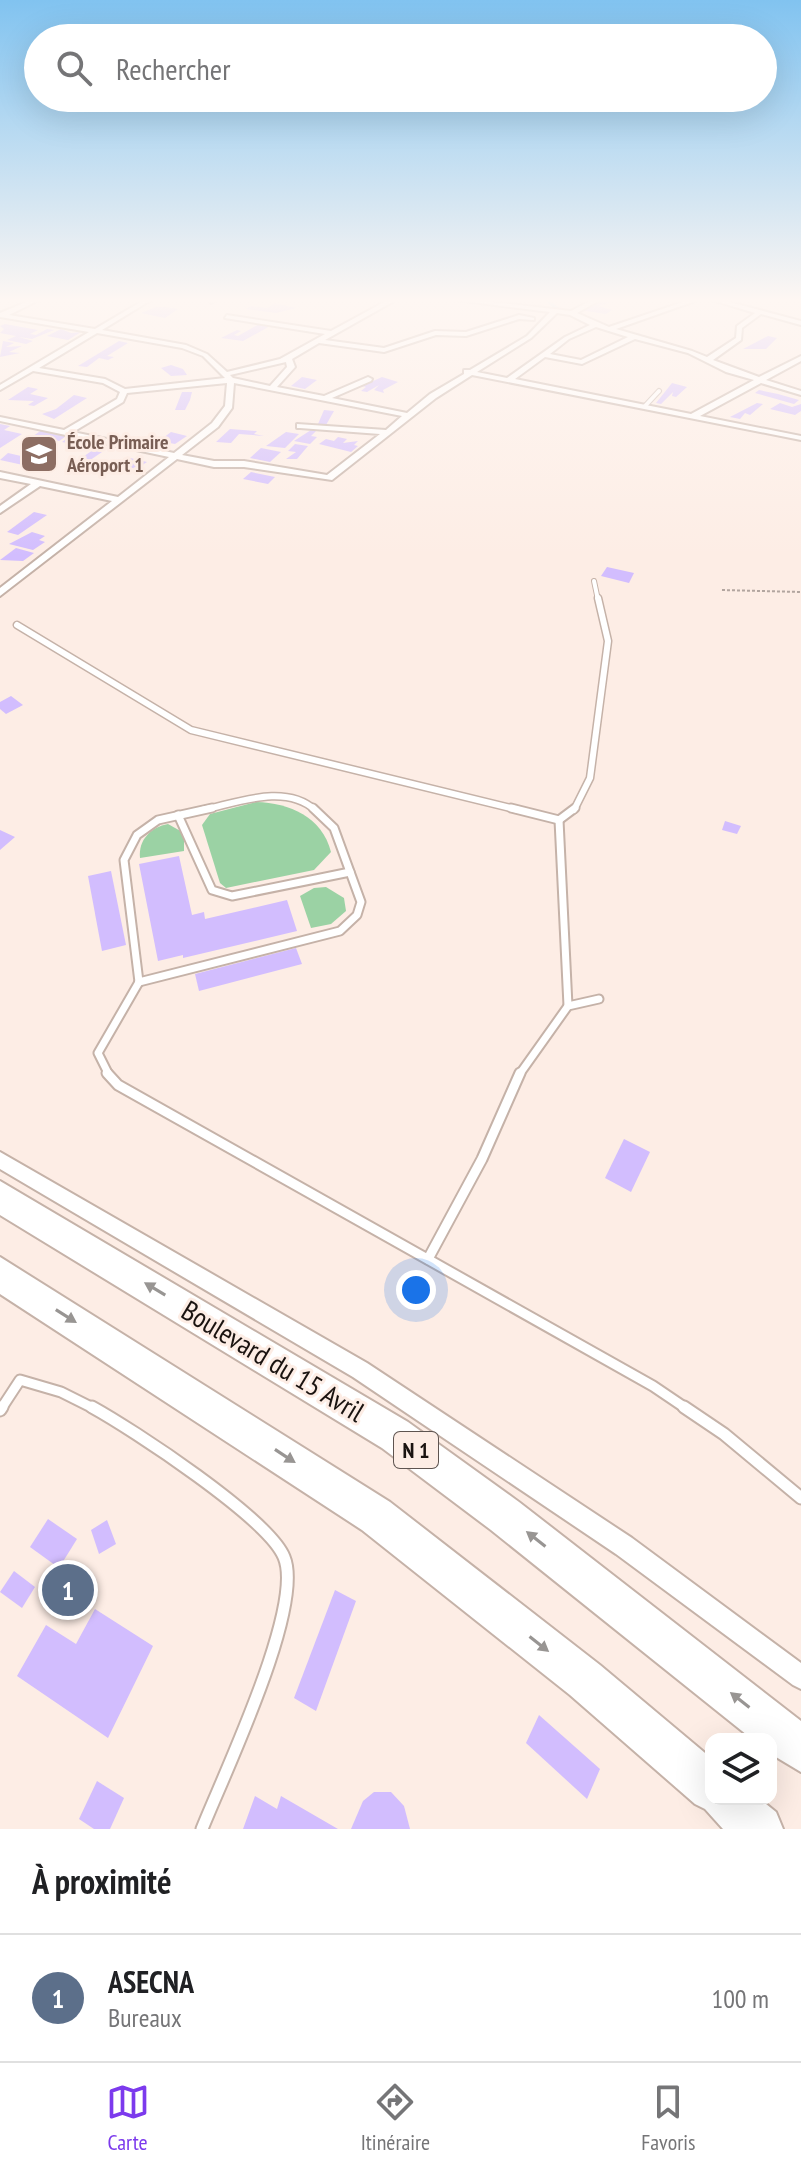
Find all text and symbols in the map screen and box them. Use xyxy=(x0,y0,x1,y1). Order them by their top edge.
search box xyxy=(24,24,777,112)
icon: search xyxy=(52,46,96,90)
text: Rechercher xyxy=(116,49,230,88)
place label: École Primaire Aéroport 1 xyxy=(66,429,169,478)
school or university icon: École Primaire Aéroport 1 xyxy=(18,433,60,475)
your location xyxy=(396,1270,436,1310)
one-way arrow xyxy=(144,1283,166,1297)
street label: Boulevard du 15 Avril xyxy=(175,1291,372,1430)
one-way arrow xyxy=(55,1308,77,1322)
road number: N 1 xyxy=(394,1432,438,1468)
one-way arrow xyxy=(274,1449,296,1463)
one-way arrow xyxy=(526,1532,546,1548)
pin: 1 xyxy=(42,1560,94,1620)
one-way arrow xyxy=(529,1635,549,1652)
one-way arrow xyxy=(730,1692,750,1708)
map controls xyxy=(705,1733,777,1805)
button: layers xyxy=(705,1733,777,1805)
text: À proximité xyxy=(32,1859,172,1903)
text: ASECNA xyxy=(108,1962,194,2001)
text: 1 xyxy=(52,1982,64,2015)
text: 100 m xyxy=(711,1982,769,2015)
text: Bureaux xyxy=(108,2001,182,2034)
tab: Carte xyxy=(106,2080,150,2156)
tab: Itinéraire xyxy=(361,2080,430,2156)
tab: Favoris xyxy=(641,2080,695,2156)

